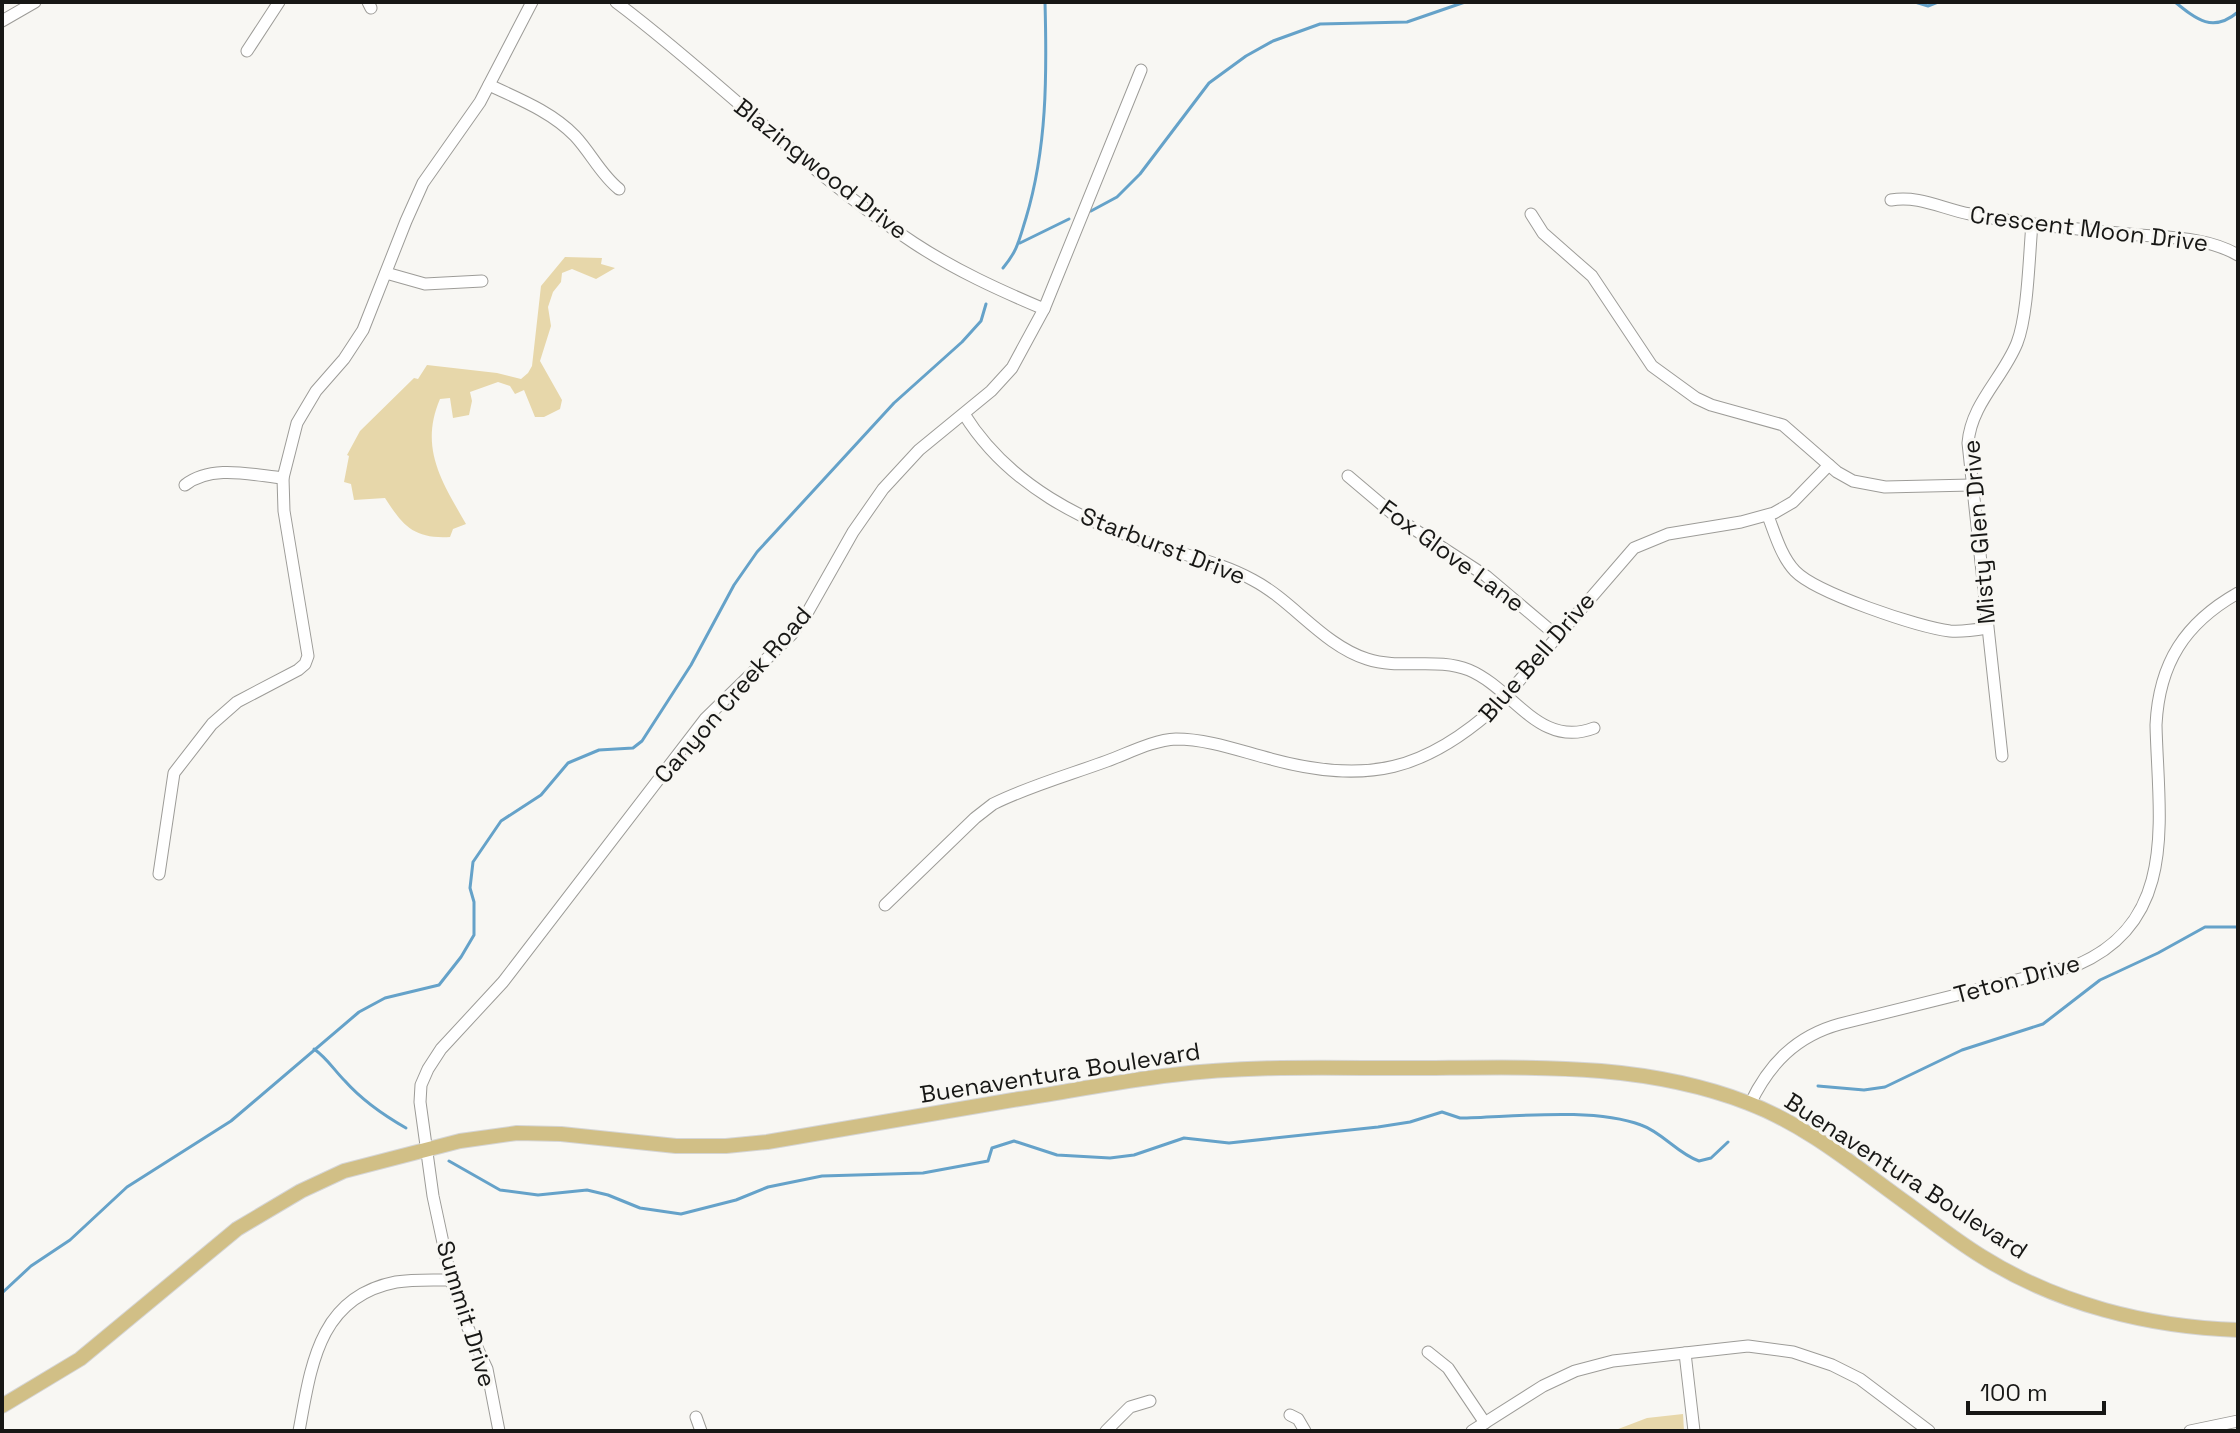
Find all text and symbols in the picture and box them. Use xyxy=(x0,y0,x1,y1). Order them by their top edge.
street label: Blazingwood Drive xyxy=(728,91,914,246)
street label: Crescent Moon Drive xyxy=(1968,199,2210,259)
street label: Misty Glen Drive xyxy=(1955,438,2002,626)
street label: Fox Glove Lane xyxy=(1374,493,1531,619)
street label: Starburst Drive xyxy=(1076,500,1250,591)
street label: Blue Bell Drive xyxy=(1472,585,1602,728)
street label: Canyon Creek Road xyxy=(647,600,818,790)
street label: Teton Drive xyxy=(1950,947,2083,1010)
street label: Buenaventura Boulevard xyxy=(918,1035,1202,1110)
street label: Buenaventura Boulevard xyxy=(1779,1085,2034,1266)
street label: Summit Drive xyxy=(430,1237,503,1391)
scale bar xyxy=(1968,1365,2104,1415)
text: 100 m xyxy=(1980,1377,2048,1408)

